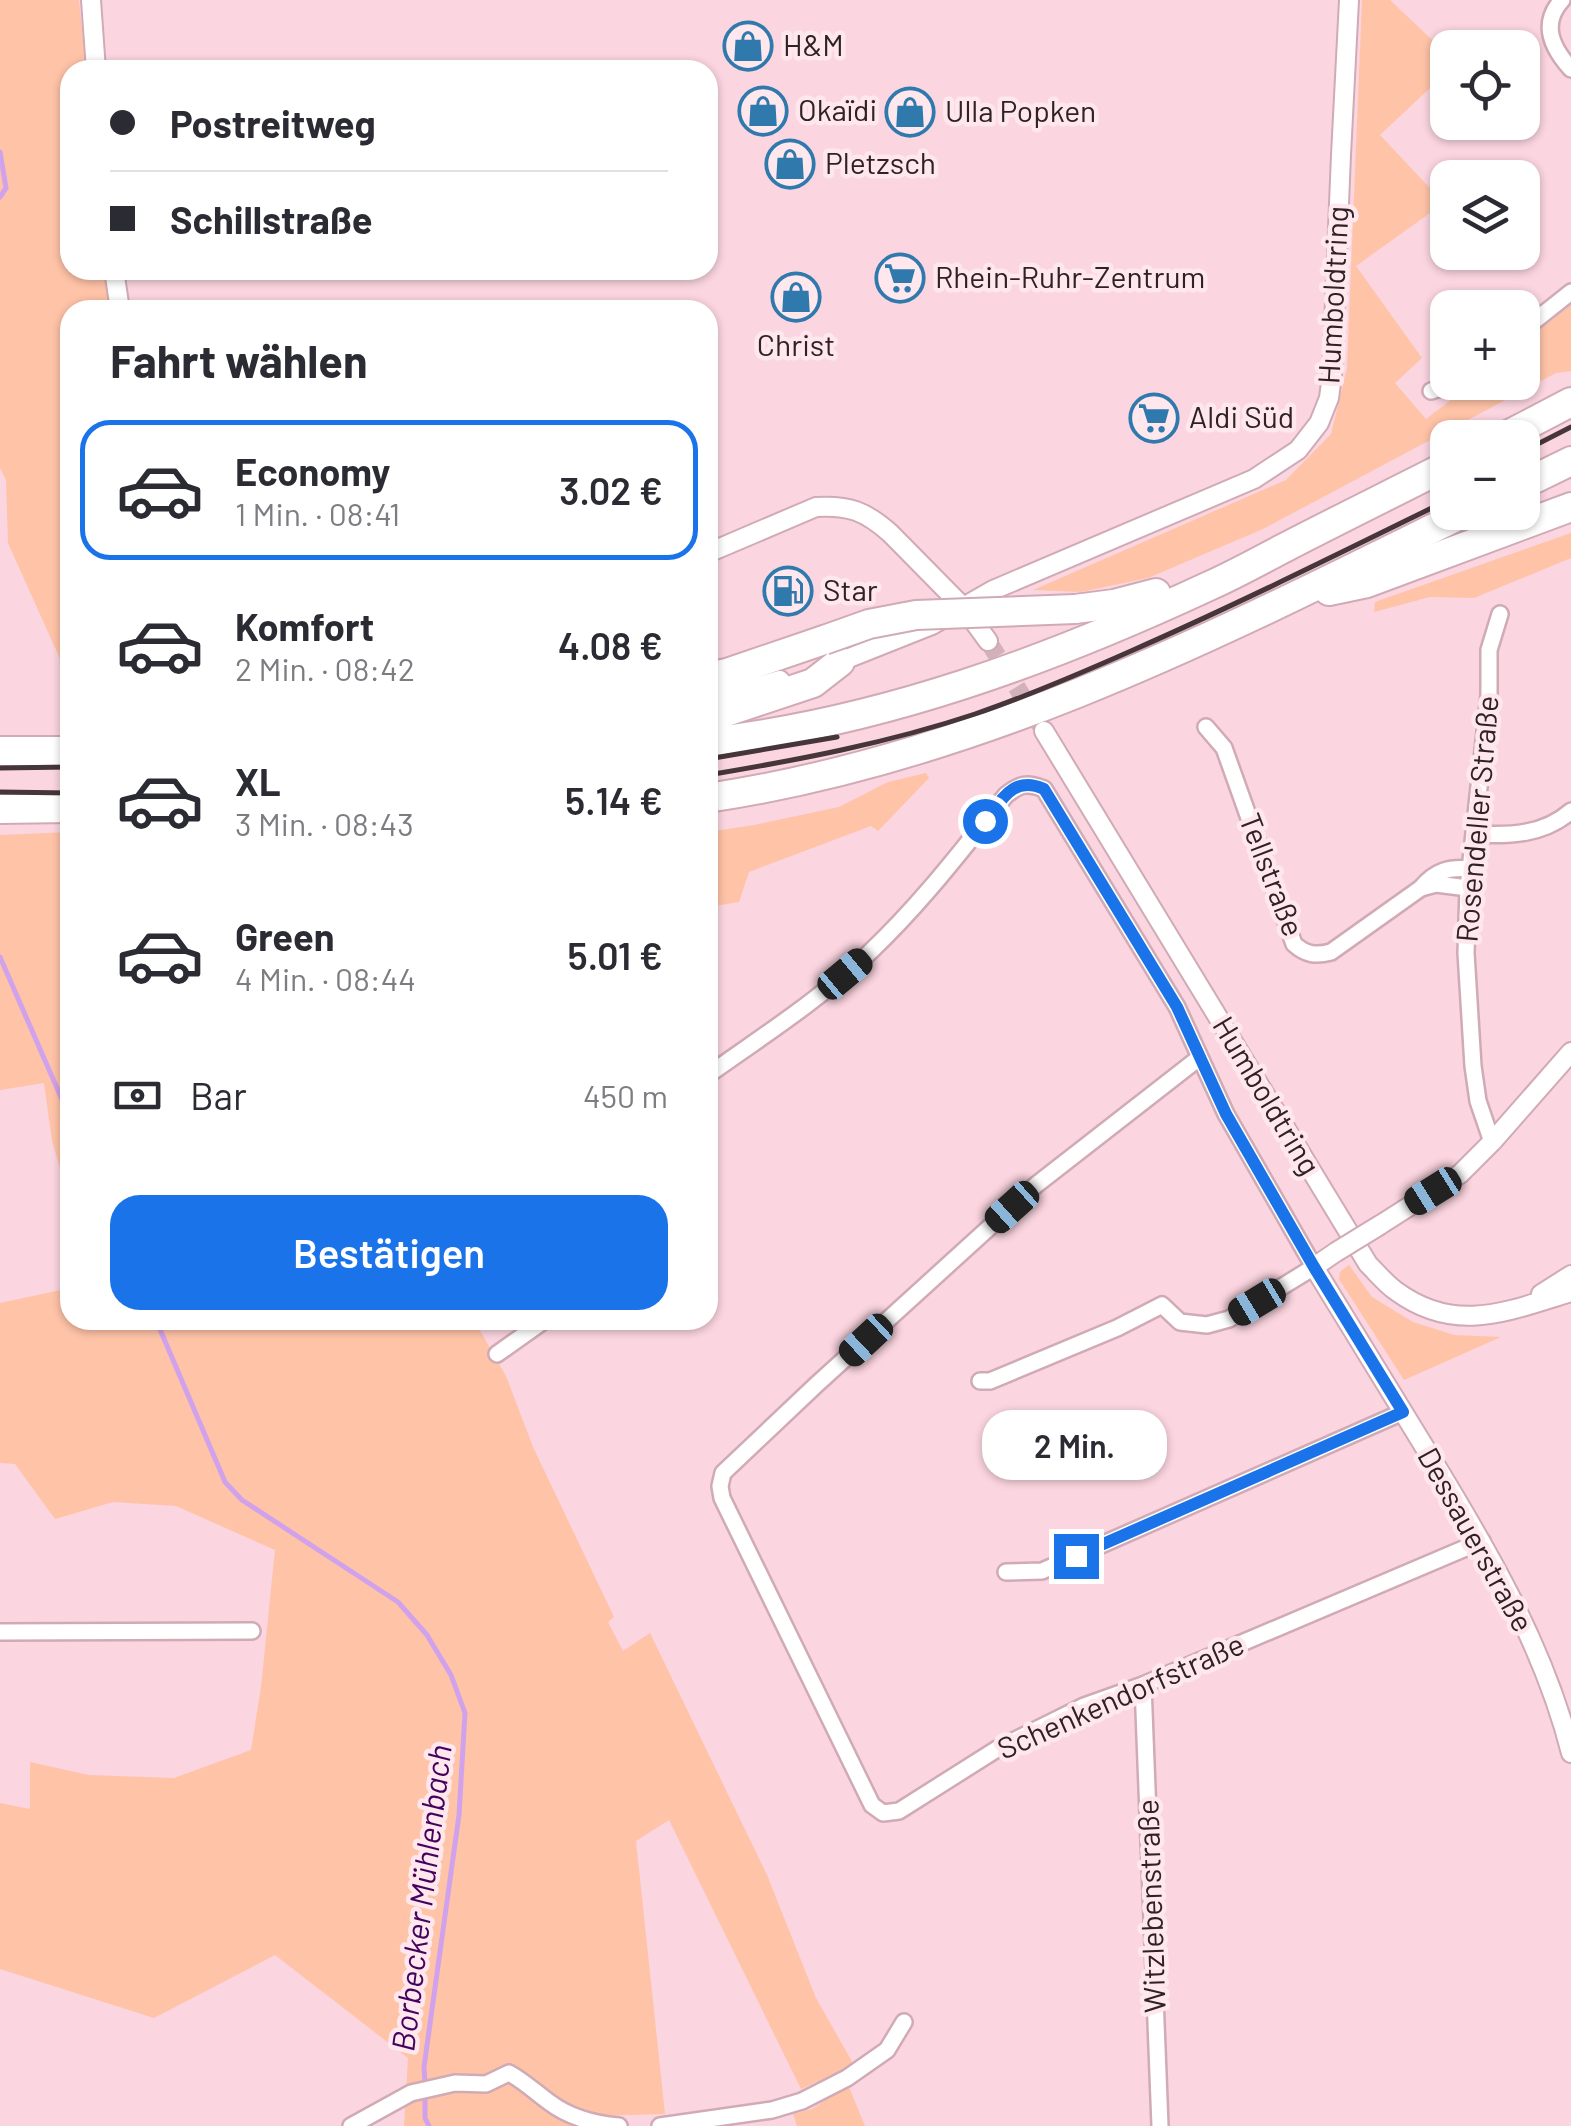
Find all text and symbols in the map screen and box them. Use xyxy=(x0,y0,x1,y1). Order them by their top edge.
shop icon: H&M xyxy=(722,20,774,72)
place label: H&M xyxy=(783,26,844,62)
map controls xyxy=(1430,30,1540,530)
button: locate xyxy=(1430,30,1540,140)
shop icon: Okaïdi xyxy=(737,85,789,137)
shop icon: Ulla Popken xyxy=(884,86,936,138)
place label: Okaïdi xyxy=(798,91,877,127)
place label: Ulla Popken xyxy=(945,92,1096,128)
text: Postreitweg xyxy=(170,100,376,146)
shop icon: Pletzsch xyxy=(764,138,816,190)
place label: Pletzsch xyxy=(825,144,936,180)
button: layers xyxy=(1430,160,1540,270)
text: Schillstraße xyxy=(170,196,372,242)
street label: Humboldtring xyxy=(1309,205,1355,385)
supermarket icon: Rhein-Ruhr-Zentrum xyxy=(874,252,926,304)
place label: Rhein-Ruhr-Zentrum xyxy=(935,258,1205,294)
shop icon: Christ xyxy=(770,271,822,323)
button: + xyxy=(1430,290,1540,400)
place label: Christ xyxy=(757,326,835,362)
text: Fahrt wählen xyxy=(110,333,368,387)
supermarket icon: Aldi Süd xyxy=(1128,392,1180,444)
place label: Aldi Süd xyxy=(1189,398,1294,434)
button: − xyxy=(1430,420,1540,530)
icon: car xyxy=(115,445,205,535)
text: Economy xyxy=(235,448,390,494)
text: 3.02 € xyxy=(559,467,663,513)
text: 1 Min. · 08:41 xyxy=(235,494,400,532)
fuel station icon: Star xyxy=(762,565,814,617)
place label: Star xyxy=(823,571,878,607)
icon: car xyxy=(115,600,205,690)
text: Komfort xyxy=(235,603,374,649)
text: 4.08 € xyxy=(558,622,663,668)
text: 2 Min. · 08:42 xyxy=(235,649,415,687)
street label: Rosendeller Straße xyxy=(1447,694,1505,944)
icon: car xyxy=(115,755,205,845)
text: XL xyxy=(235,758,281,804)
text: 5.14 € xyxy=(565,777,663,823)
route start xyxy=(963,799,1008,844)
text: 3 Min. · 08:43 xyxy=(235,804,414,842)
street label: Tellstraße xyxy=(1233,808,1313,941)
icon: car xyxy=(115,910,205,1000)
text: Green xyxy=(235,913,335,959)
text: 5.01 € xyxy=(568,932,663,978)
car xyxy=(812,943,878,1005)
text: 4 Min. · 08:44 xyxy=(235,959,416,997)
street label: Humboldtring xyxy=(1206,1009,1329,1181)
icon: cash xyxy=(110,1068,165,1123)
text: Bar xyxy=(190,1072,247,1118)
text: 450 m xyxy=(583,1076,668,1114)
car xyxy=(1400,1162,1466,1220)
car xyxy=(980,1176,1044,1238)
button: Bestätigen xyxy=(110,1195,668,1310)
car xyxy=(1224,1274,1290,1330)
car xyxy=(834,1309,898,1371)
callout: 2 Min. xyxy=(984,1411,1168,1481)
text: 2 Min. xyxy=(1034,1426,1115,1464)
street label: Dessauerstraße xyxy=(1411,1441,1542,1637)
route end xyxy=(1054,1534,1099,1579)
street label: Schenkendorfstraße xyxy=(991,1625,1249,1766)
water label: Borbecker Mühlenbach xyxy=(382,1742,458,2053)
street label: Witzlebenstraße xyxy=(1128,1799,1172,2013)

